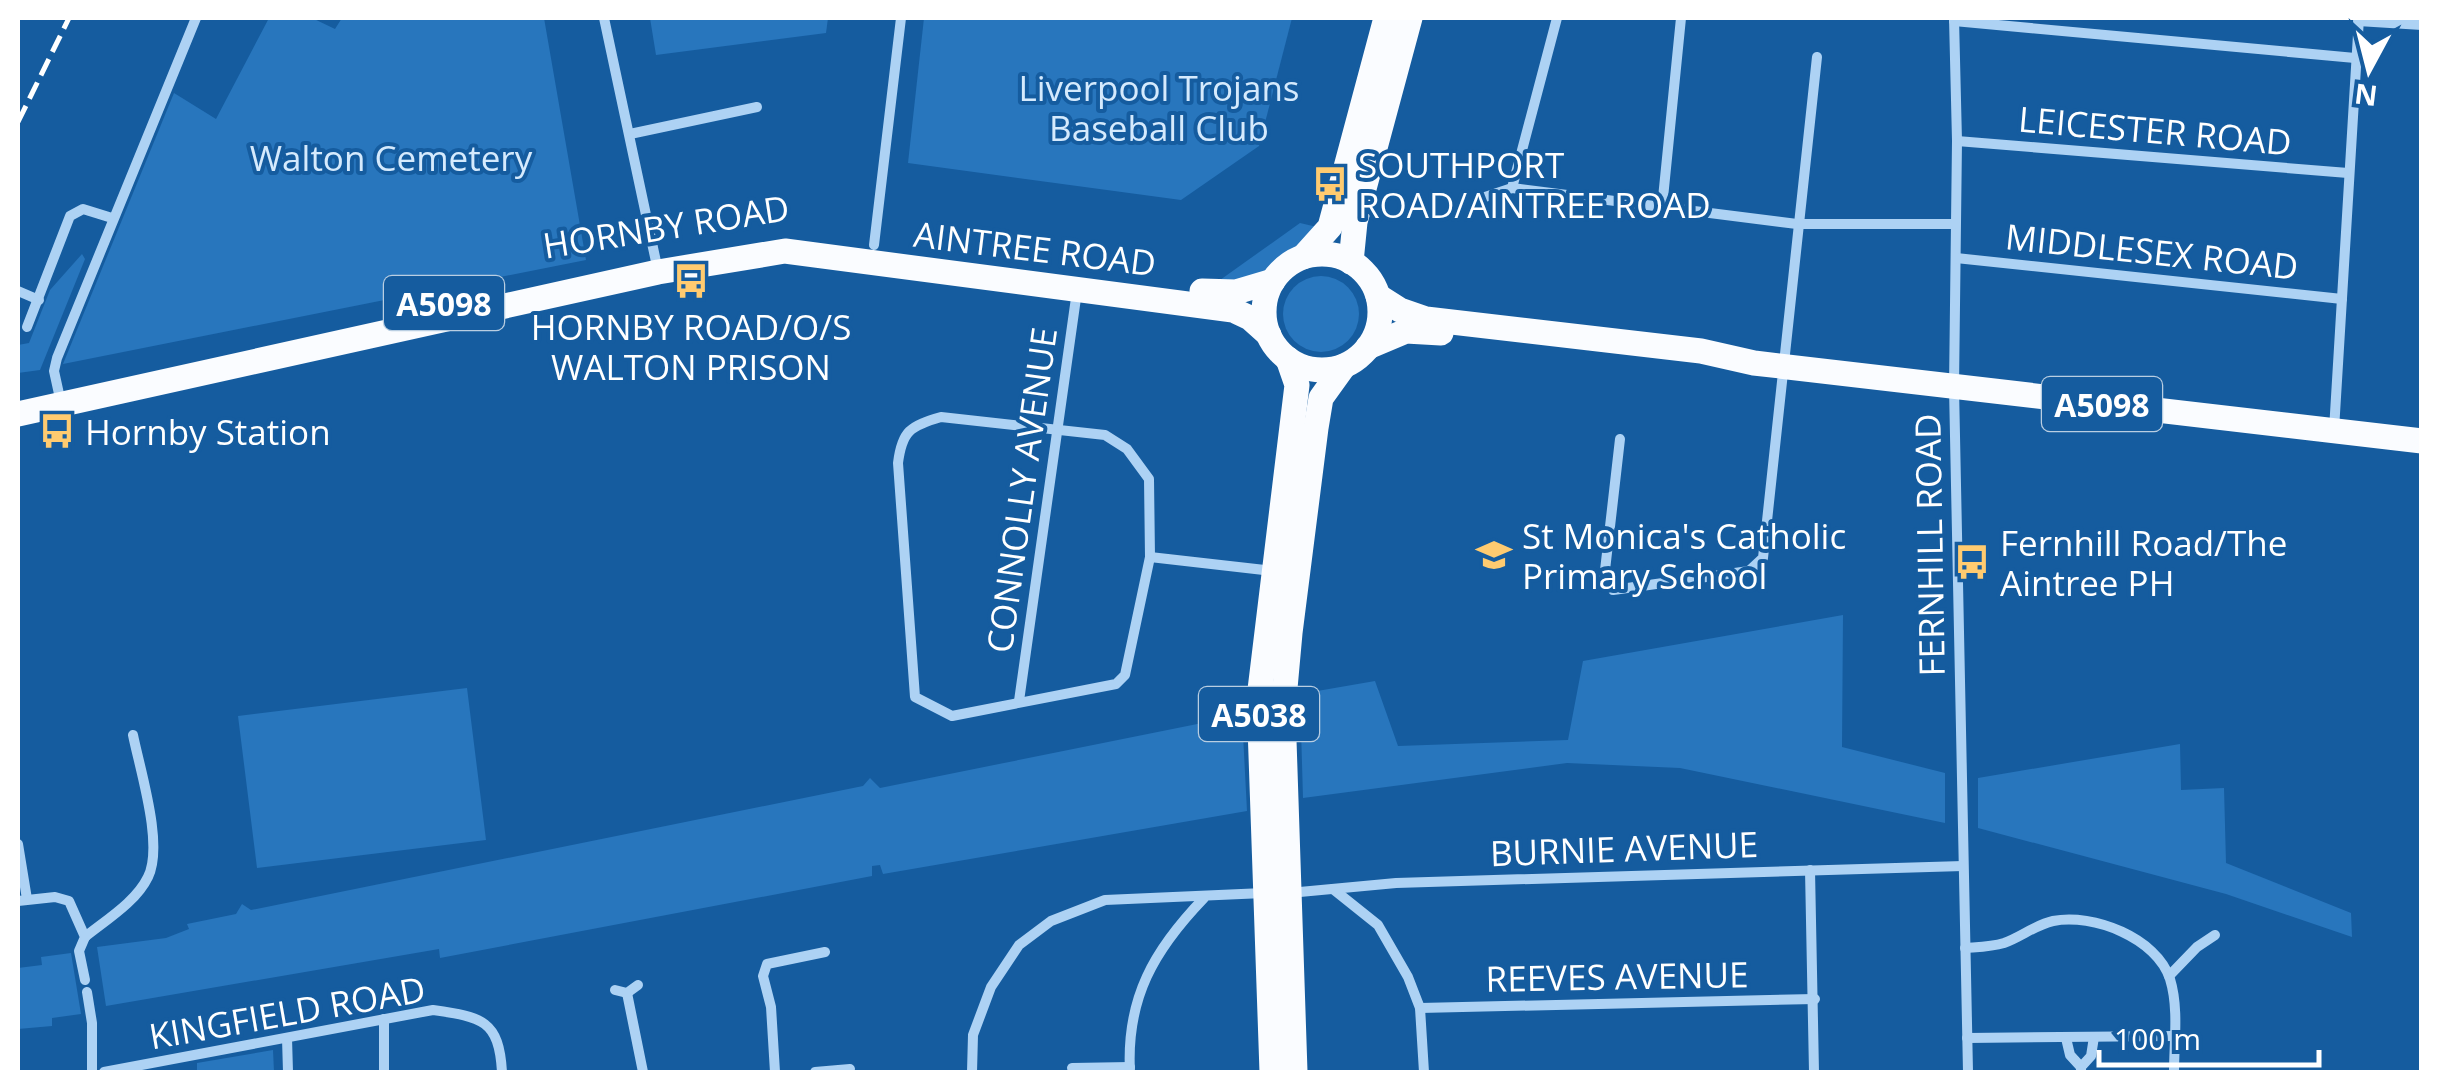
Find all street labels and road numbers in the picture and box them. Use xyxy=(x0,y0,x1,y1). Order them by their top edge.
street label: LEICESTER ROAD xyxy=(2016,95,2294,165)
street label: HORNBY ROAD xyxy=(540,183,792,269)
street label: AINTREE ROAD xyxy=(911,210,1159,286)
street label: MIDDLESEX ROAD xyxy=(2003,212,2301,290)
road number: A5098 xyxy=(384,276,504,330)
street label: CONNOLLY AVENUE xyxy=(975,324,1067,656)
road number: A5098 xyxy=(2042,377,2162,431)
street label: FERNHILL ROAD xyxy=(1903,413,1955,677)
road number: A5038 xyxy=(1199,687,1319,741)
street label: BURNIE AVENUE xyxy=(1489,820,1759,876)
street label: REEVES AVENUE xyxy=(1485,950,1749,1002)
street label: KINGFIELD ROAD xyxy=(145,965,429,1059)

